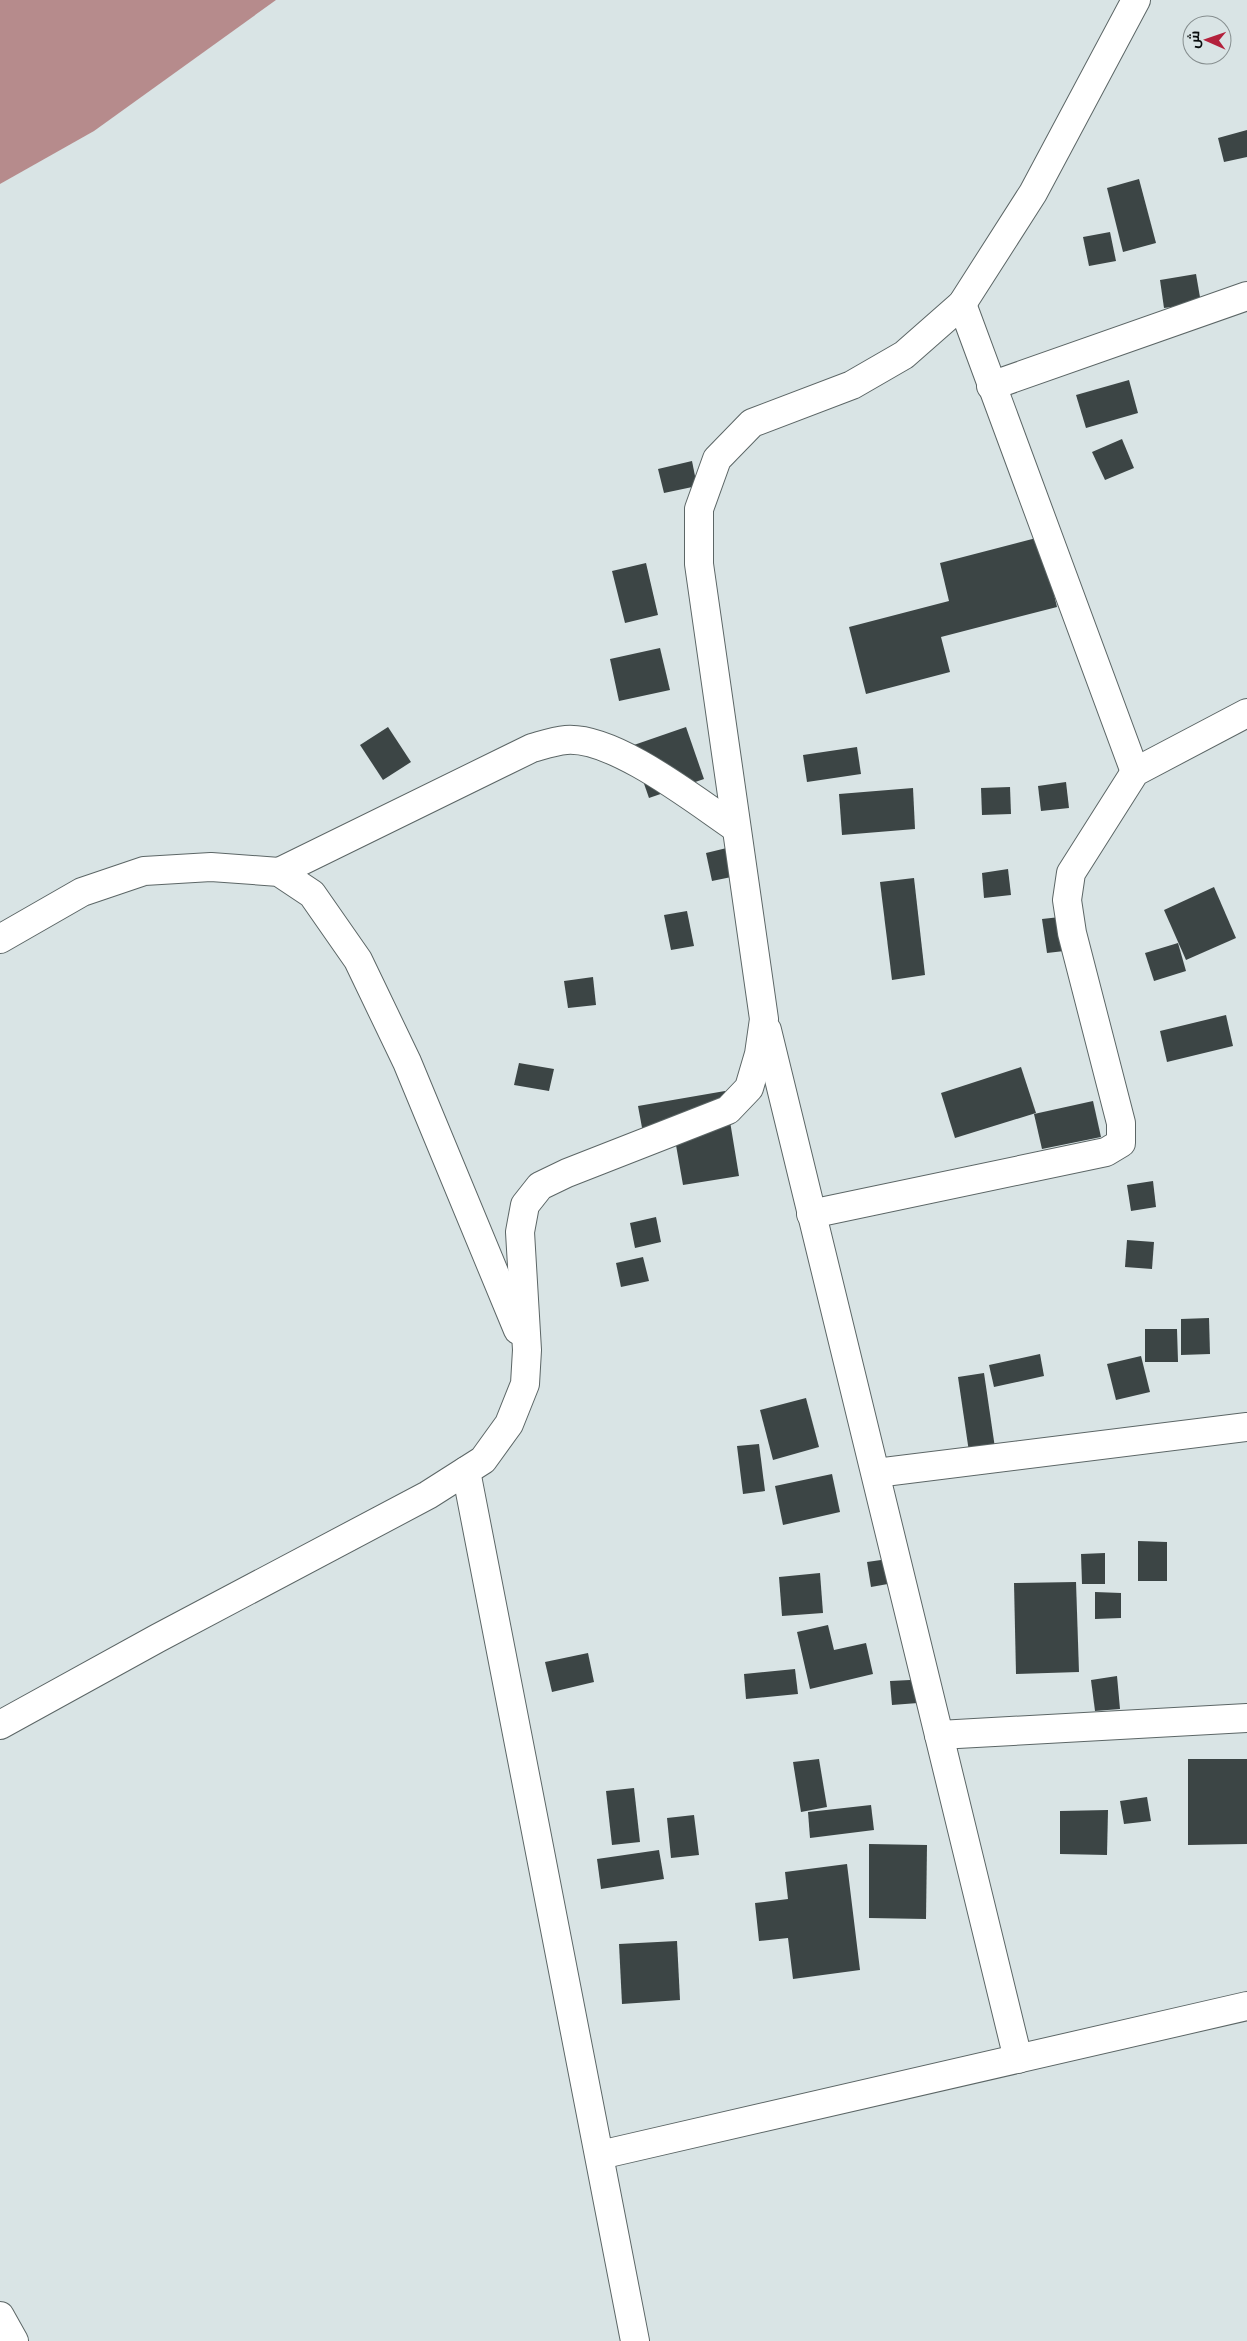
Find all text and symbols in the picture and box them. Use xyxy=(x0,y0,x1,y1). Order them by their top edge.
north arrow xyxy=(1182,15,1232,65)
text: ش xyxy=(1185,30,1203,49)

